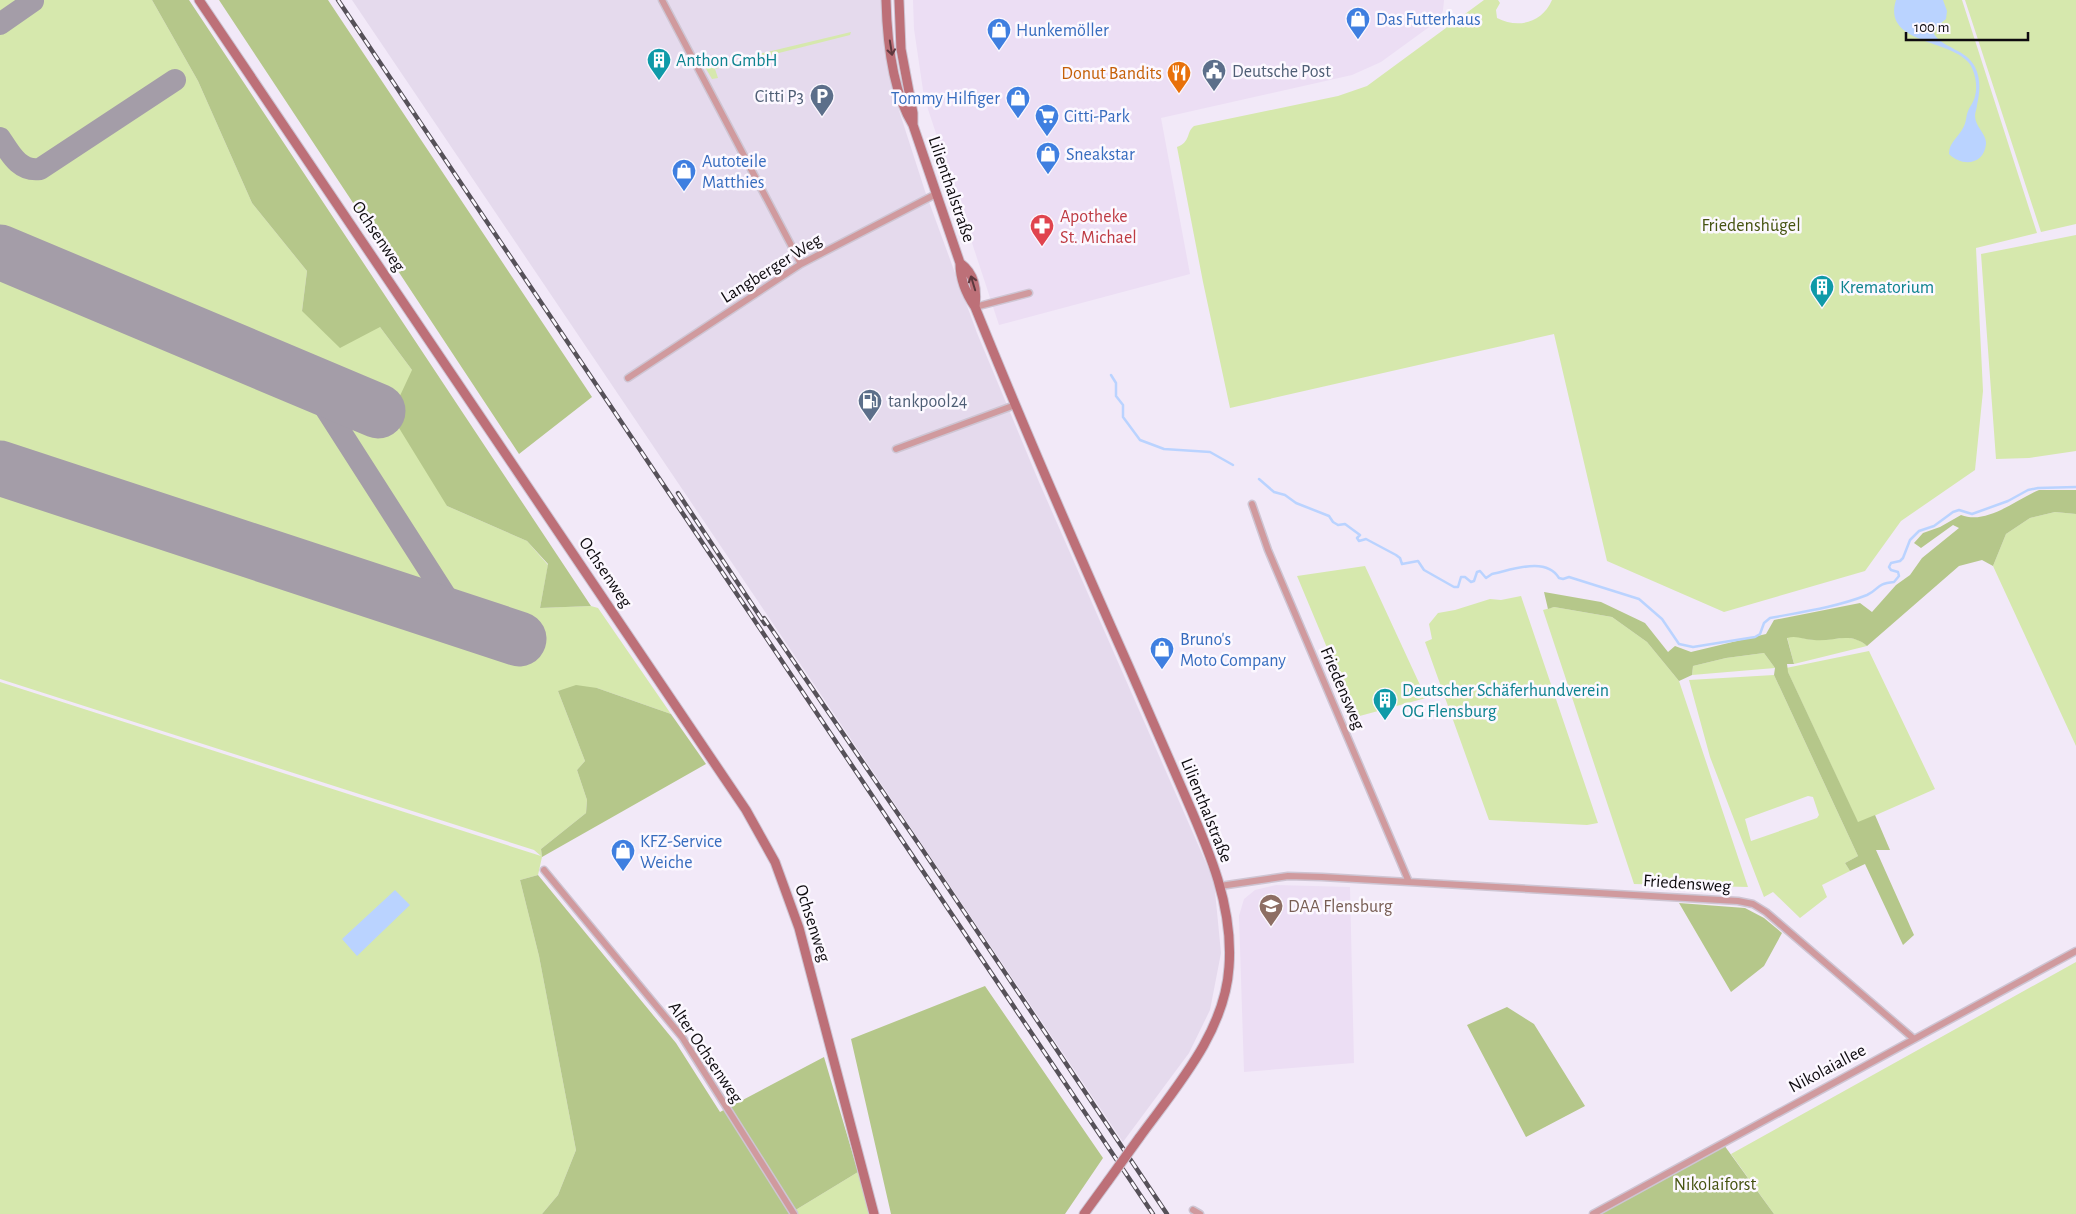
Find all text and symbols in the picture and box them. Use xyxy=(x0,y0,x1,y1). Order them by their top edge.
shop icon: Das Futterhaus xyxy=(1345,6,1371,40)
scale bar xyxy=(1906,10,2028,42)
place label: Das Futterhaus xyxy=(1376,11,1481,29)
shop icon: Hunkemöller xyxy=(986,17,1012,51)
text: 100 m xyxy=(1914,20,1949,35)
place label: Hunkemöller xyxy=(1016,22,1109,40)
one-way arrow xyxy=(886,40,896,56)
building icon: Anthon GmbH xyxy=(646,47,672,81)
place label: Anthon GmbH xyxy=(676,52,778,70)
public building icon: Deutsche Post xyxy=(1201,58,1227,92)
restaurant icon: Donut Bandits xyxy=(1166,60,1192,94)
place label: Deutsche Post xyxy=(1232,63,1331,81)
place label: Donut Bandits xyxy=(1061,65,1162,83)
parking icon: Citti P3 xyxy=(809,83,835,117)
shop icon: Tommy Hilfiger xyxy=(1005,85,1031,119)
place label: Citti P3 xyxy=(755,88,804,106)
place label: Tommy Hilfiger xyxy=(891,90,1000,108)
supermarket icon: Citti-Park xyxy=(1034,103,1060,137)
place label: Citti-Park xyxy=(1064,108,1130,126)
street label: Lilienthalstraße xyxy=(925,134,978,245)
shop icon: Sneakstar xyxy=(1035,141,1061,175)
place label: Sneakstar xyxy=(1066,146,1135,164)
place label: Autoteile Matthies xyxy=(702,153,766,192)
shop icon: Autoteile Matthies xyxy=(671,158,697,192)
street label: Ochsenweg xyxy=(348,198,408,275)
place label: Apotheke St. Michael xyxy=(1060,208,1137,247)
pharmacy icon: Apotheke St. Michael xyxy=(1029,213,1055,247)
park label: Friedenshügel xyxy=(1701,217,1801,235)
street label: Langberger Weg xyxy=(718,231,825,307)
building icon: Krematorium xyxy=(1809,274,1835,308)
one-way arrow xyxy=(968,275,978,291)
place label: Krematorium xyxy=(1840,279,1934,297)
fuel station icon: tankpool24 xyxy=(857,388,883,422)
place label: tankpool24 xyxy=(888,393,968,411)
street label: Ochsenweg xyxy=(575,534,635,611)
place label: Bruno's Moto Company xyxy=(1180,631,1286,670)
shop icon: Bruno's Moto Company xyxy=(1149,636,1175,670)
street label: Friedensweg xyxy=(1317,644,1368,733)
place label: Deutscher Schäferhundverein OG Flensburg xyxy=(1402,682,1609,721)
building icon: Deutscher Schäferhundverein OG Flensburg xyxy=(1372,687,1398,721)
street label: Lilienthalstraße xyxy=(1177,756,1235,865)
place label: KFZ-Service Weiche xyxy=(640,833,722,872)
shop icon: KFZ-Service Weiche xyxy=(610,838,636,872)
street label: Friedensweg xyxy=(1642,872,1732,896)
street label: Ochsenweg xyxy=(791,882,833,965)
school or university icon: DAA Flensburg xyxy=(1258,893,1284,927)
place label: DAA Flensburg xyxy=(1288,898,1393,916)
street label: Alter Ochsenweg xyxy=(665,999,746,1107)
street label: Nikolaiallee xyxy=(1786,1041,1869,1097)
park label: Nikolaiforst xyxy=(1674,1176,1757,1194)

